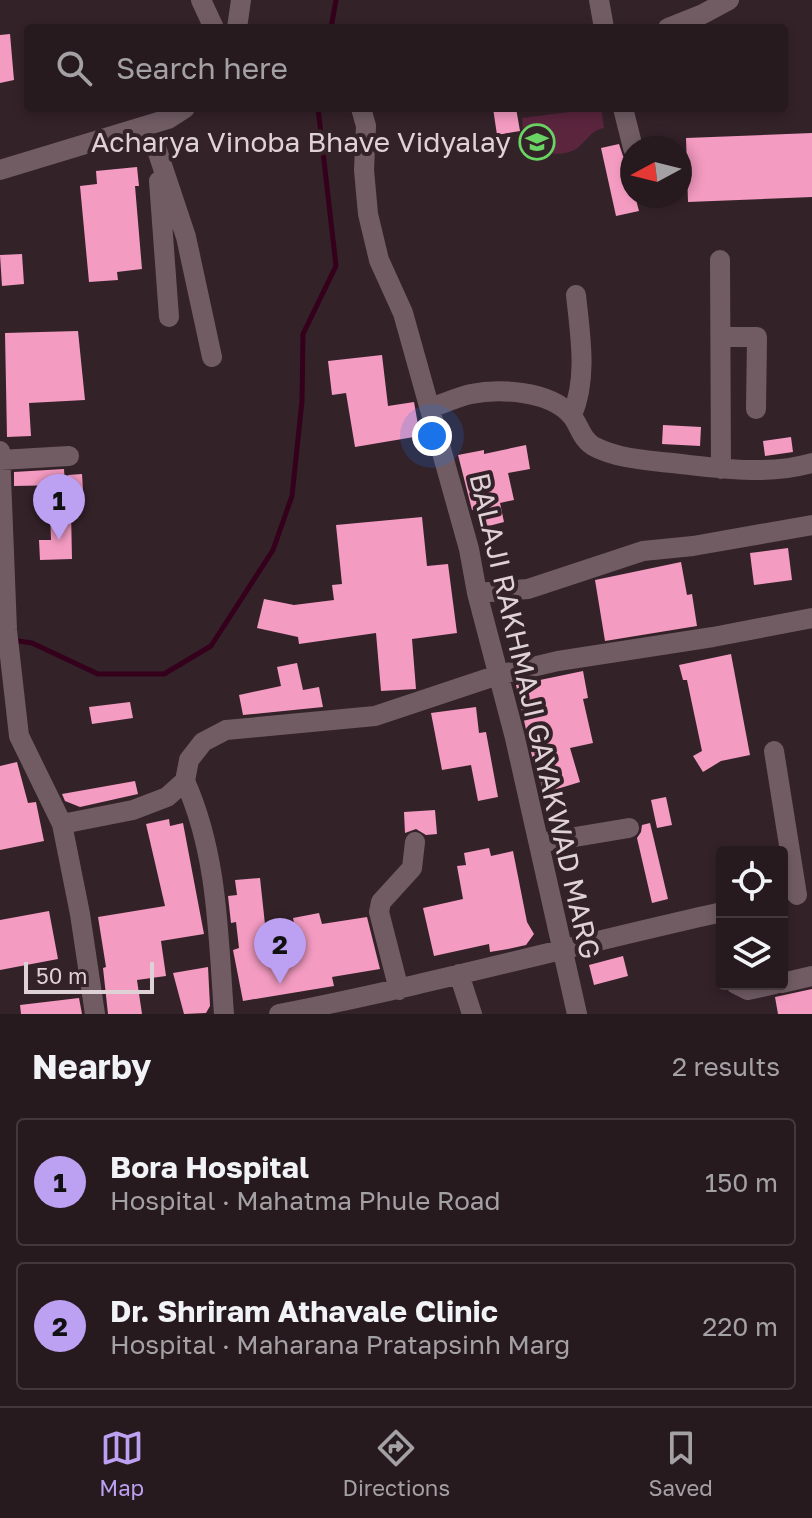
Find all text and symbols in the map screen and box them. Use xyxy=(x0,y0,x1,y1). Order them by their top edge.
search box xyxy=(24,24,788,112)
icon: search xyxy=(52,46,96,90)
text: Search here xyxy=(116,50,288,86)
school or university icon: Acharya Vinoba Bhave Vidyalay xyxy=(518,123,556,161)
place label: Acharya Vinoba Bhave Vidyalay xyxy=(91,125,511,158)
north arrow xyxy=(620,136,692,208)
your location xyxy=(412,416,452,456)
street label: BALAJI RAKHMAJI GAYAKWAD MARG xyxy=(463,470,608,962)
pin: 1 xyxy=(33,474,85,540)
map controls xyxy=(716,846,788,990)
button: locate xyxy=(716,846,788,918)
pin: 2 xyxy=(254,918,306,984)
button: layers xyxy=(716,918,788,990)
scale bar xyxy=(24,958,154,994)
text: 50 m xyxy=(36,962,87,989)
text: Nearby xyxy=(32,1046,152,1086)
text: 2 results xyxy=(672,1051,780,1082)
text: Bora Hospital xyxy=(110,1149,309,1185)
text: 1 xyxy=(53,1167,67,1198)
text: 150 m xyxy=(705,1167,778,1198)
text: Hospital · Mahatma Phule Road xyxy=(110,1185,500,1216)
text: Dr. Shriram Athavale Clinic xyxy=(110,1293,498,1329)
text: 2 xyxy=(52,1311,68,1342)
text: 220 m xyxy=(702,1311,778,1342)
text: Hospital · Maharana Pratapsinh Marg xyxy=(110,1329,570,1360)
tab: Map xyxy=(99,1426,144,1501)
tab: Directions xyxy=(343,1426,450,1501)
tab: Saved xyxy=(649,1426,713,1501)

